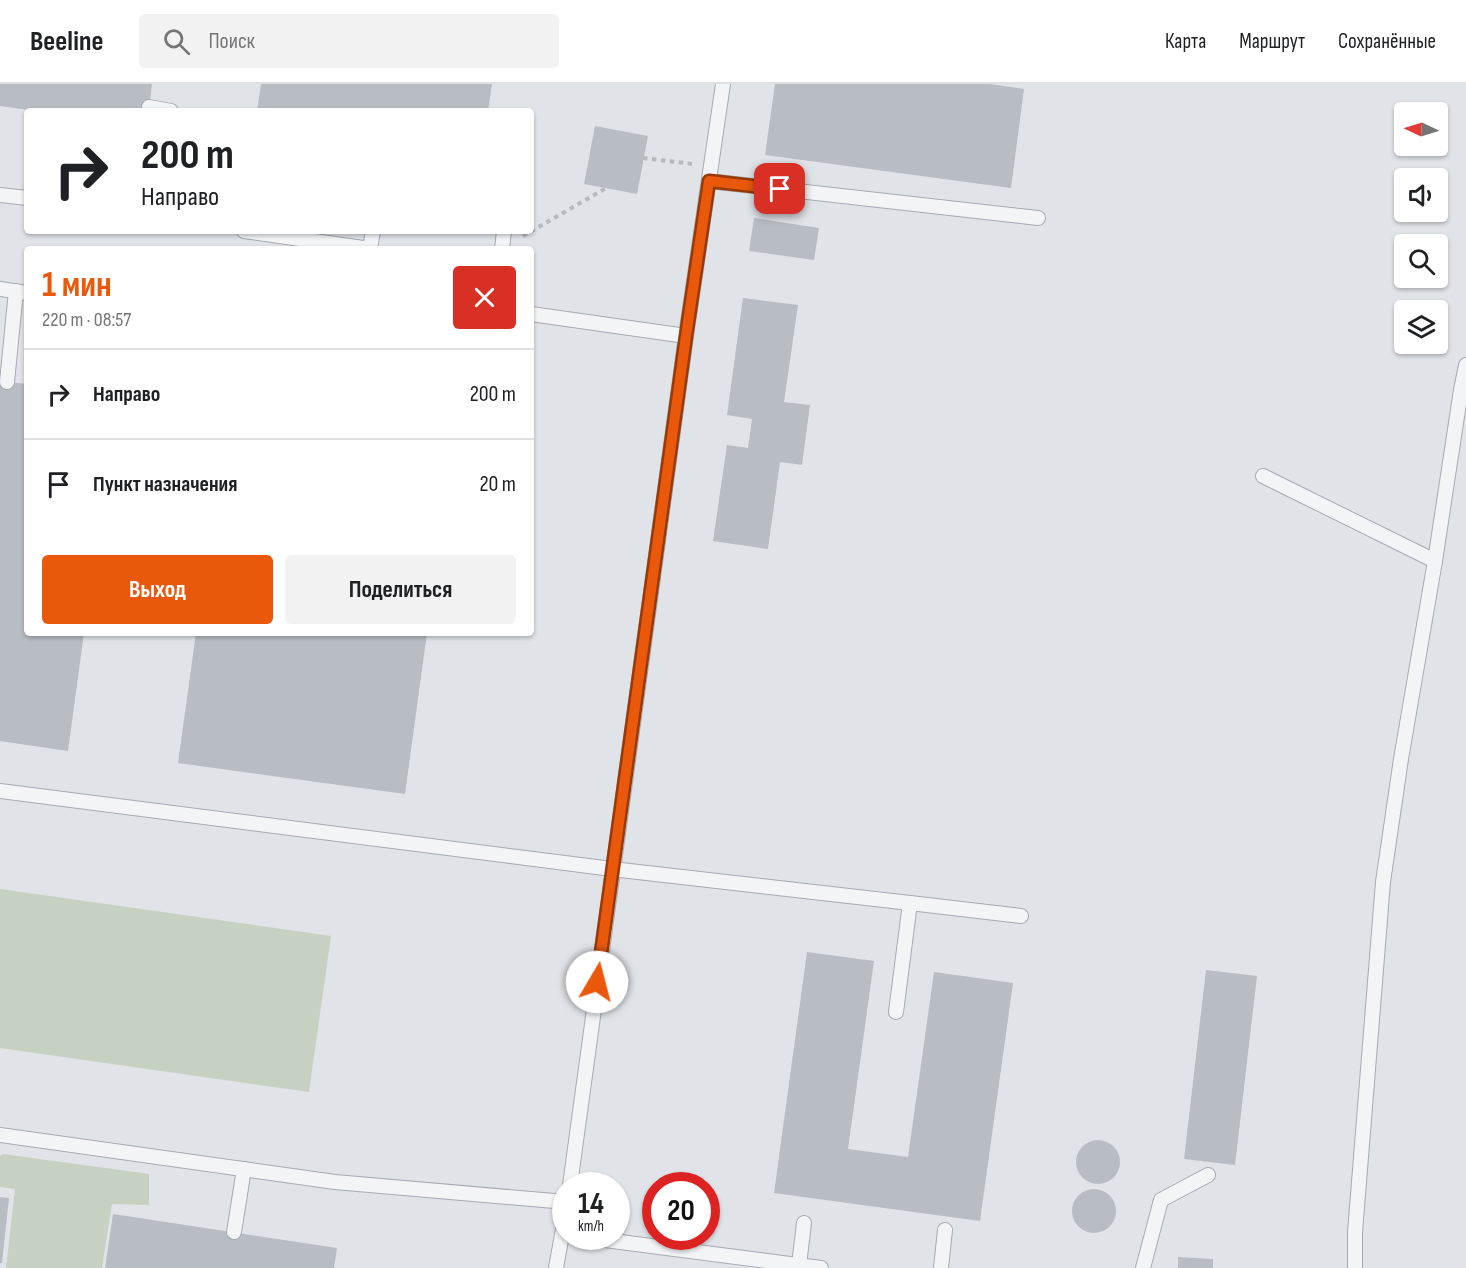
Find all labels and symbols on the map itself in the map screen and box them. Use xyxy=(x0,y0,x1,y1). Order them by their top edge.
north arrow xyxy=(1394,102,1448,156)
pin xyxy=(754,163,805,214)
position arrow xyxy=(565,950,629,1014)
speed limit sign: 20 xyxy=(642,1172,720,1250)

